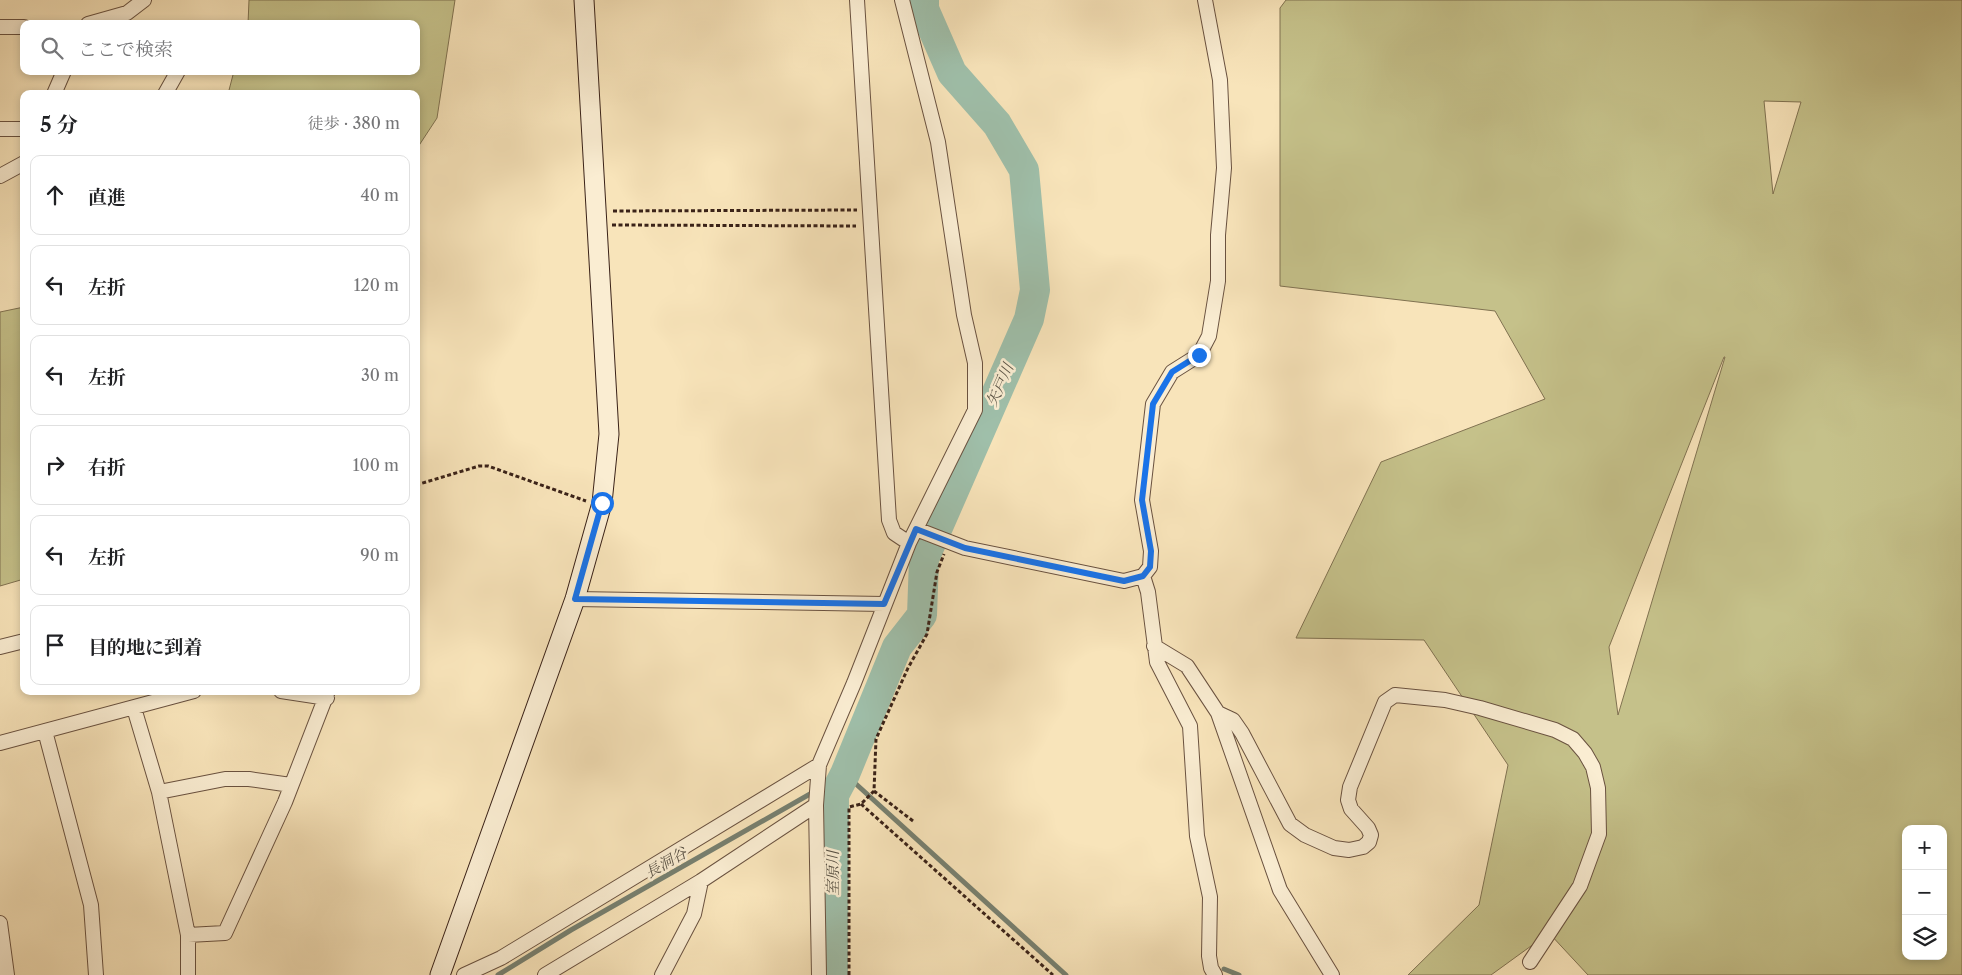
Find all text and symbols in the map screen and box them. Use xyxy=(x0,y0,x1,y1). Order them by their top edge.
search box xyxy=(20,20,420,75)
icon: search xyxy=(38,34,66,62)
text: ここで検索 xyxy=(78,38,173,61)
text: 5 分 xyxy=(40,112,78,137)
text: 徒歩 · 380 m xyxy=(307,113,400,133)
icon: ahead xyxy=(41,181,69,209)
text: 40 m xyxy=(360,185,399,205)
text: 直進 xyxy=(88,186,126,209)
icon: left xyxy=(41,271,69,299)
text: 120 m xyxy=(354,275,399,295)
text: 左折 xyxy=(88,276,126,299)
route end xyxy=(1188,344,1211,367)
water label: 矢戸川 xyxy=(982,359,1018,409)
icon: left xyxy=(41,361,69,389)
text: 30 m xyxy=(361,365,399,385)
text: 左折 xyxy=(88,366,126,389)
icon: right xyxy=(41,451,69,479)
text: 100 m xyxy=(353,455,399,475)
text: 右折 xyxy=(88,456,126,479)
route start xyxy=(591,492,614,515)
icon: left xyxy=(41,541,69,569)
text: 90 m xyxy=(360,545,399,565)
text: 左折 xyxy=(88,546,126,569)
icon: arrive xyxy=(41,631,69,659)
text: 目的地に到着 xyxy=(88,636,202,659)
map controls xyxy=(1902,825,1947,960)
button: + xyxy=(1902,825,1947,870)
water label: 長洞谷 xyxy=(642,843,691,882)
water label: 室原川 xyxy=(823,849,842,896)
button: − xyxy=(1902,870,1947,915)
button: layers xyxy=(1902,915,1947,960)

